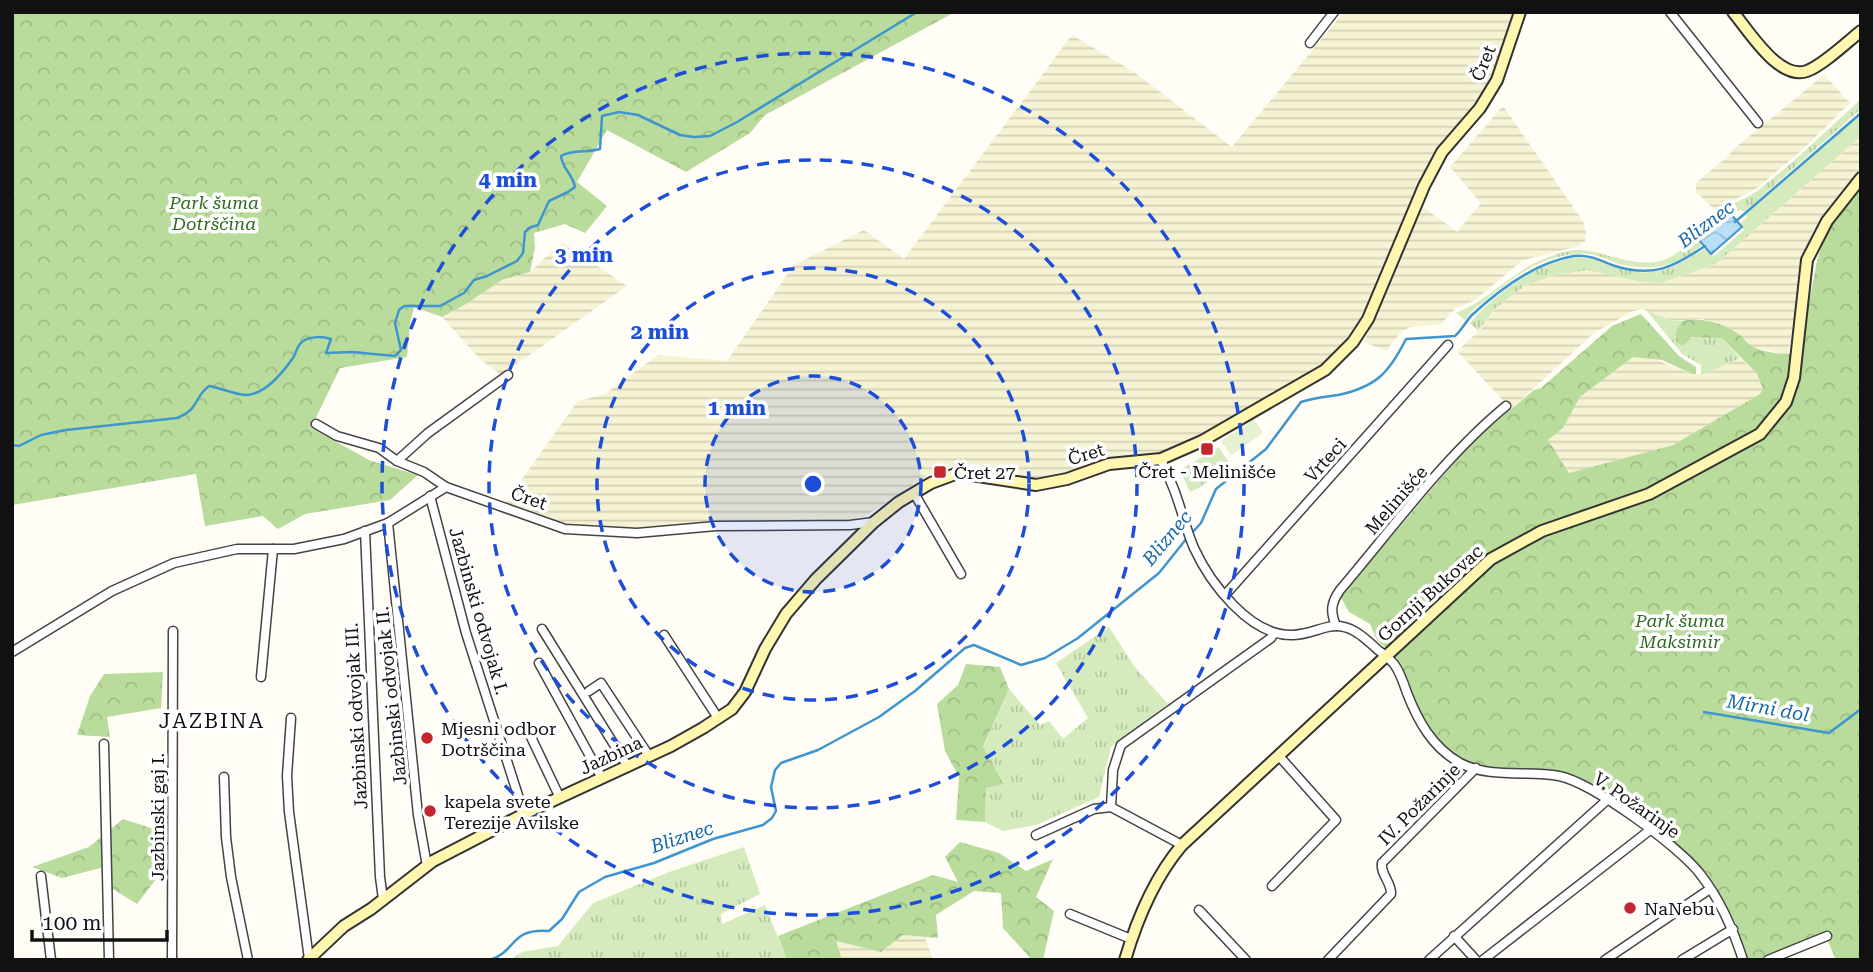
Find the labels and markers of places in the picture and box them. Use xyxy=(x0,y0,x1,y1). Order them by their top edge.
marker: Čret - Melinišće xyxy=(1199,441,1215,457)
place label: Čret - Melinišće xyxy=(1138,461,1276,482)
place label: Čret 27 xyxy=(954,462,1016,483)
marker: Čret 27 xyxy=(932,464,948,480)
centre of rings xyxy=(801,472,825,496)
place label: Mjesni odbor Dotrščina xyxy=(441,718,557,760)
marker: Mjesni odbor Dotrščina xyxy=(419,730,435,746)
place label: kapela svete Terezije Avilske xyxy=(444,791,579,833)
marker: kapela svete Terezije Avilske xyxy=(422,803,438,819)
place label: NaNebu xyxy=(1644,898,1715,919)
marker: NaNebu xyxy=(1622,900,1638,916)

